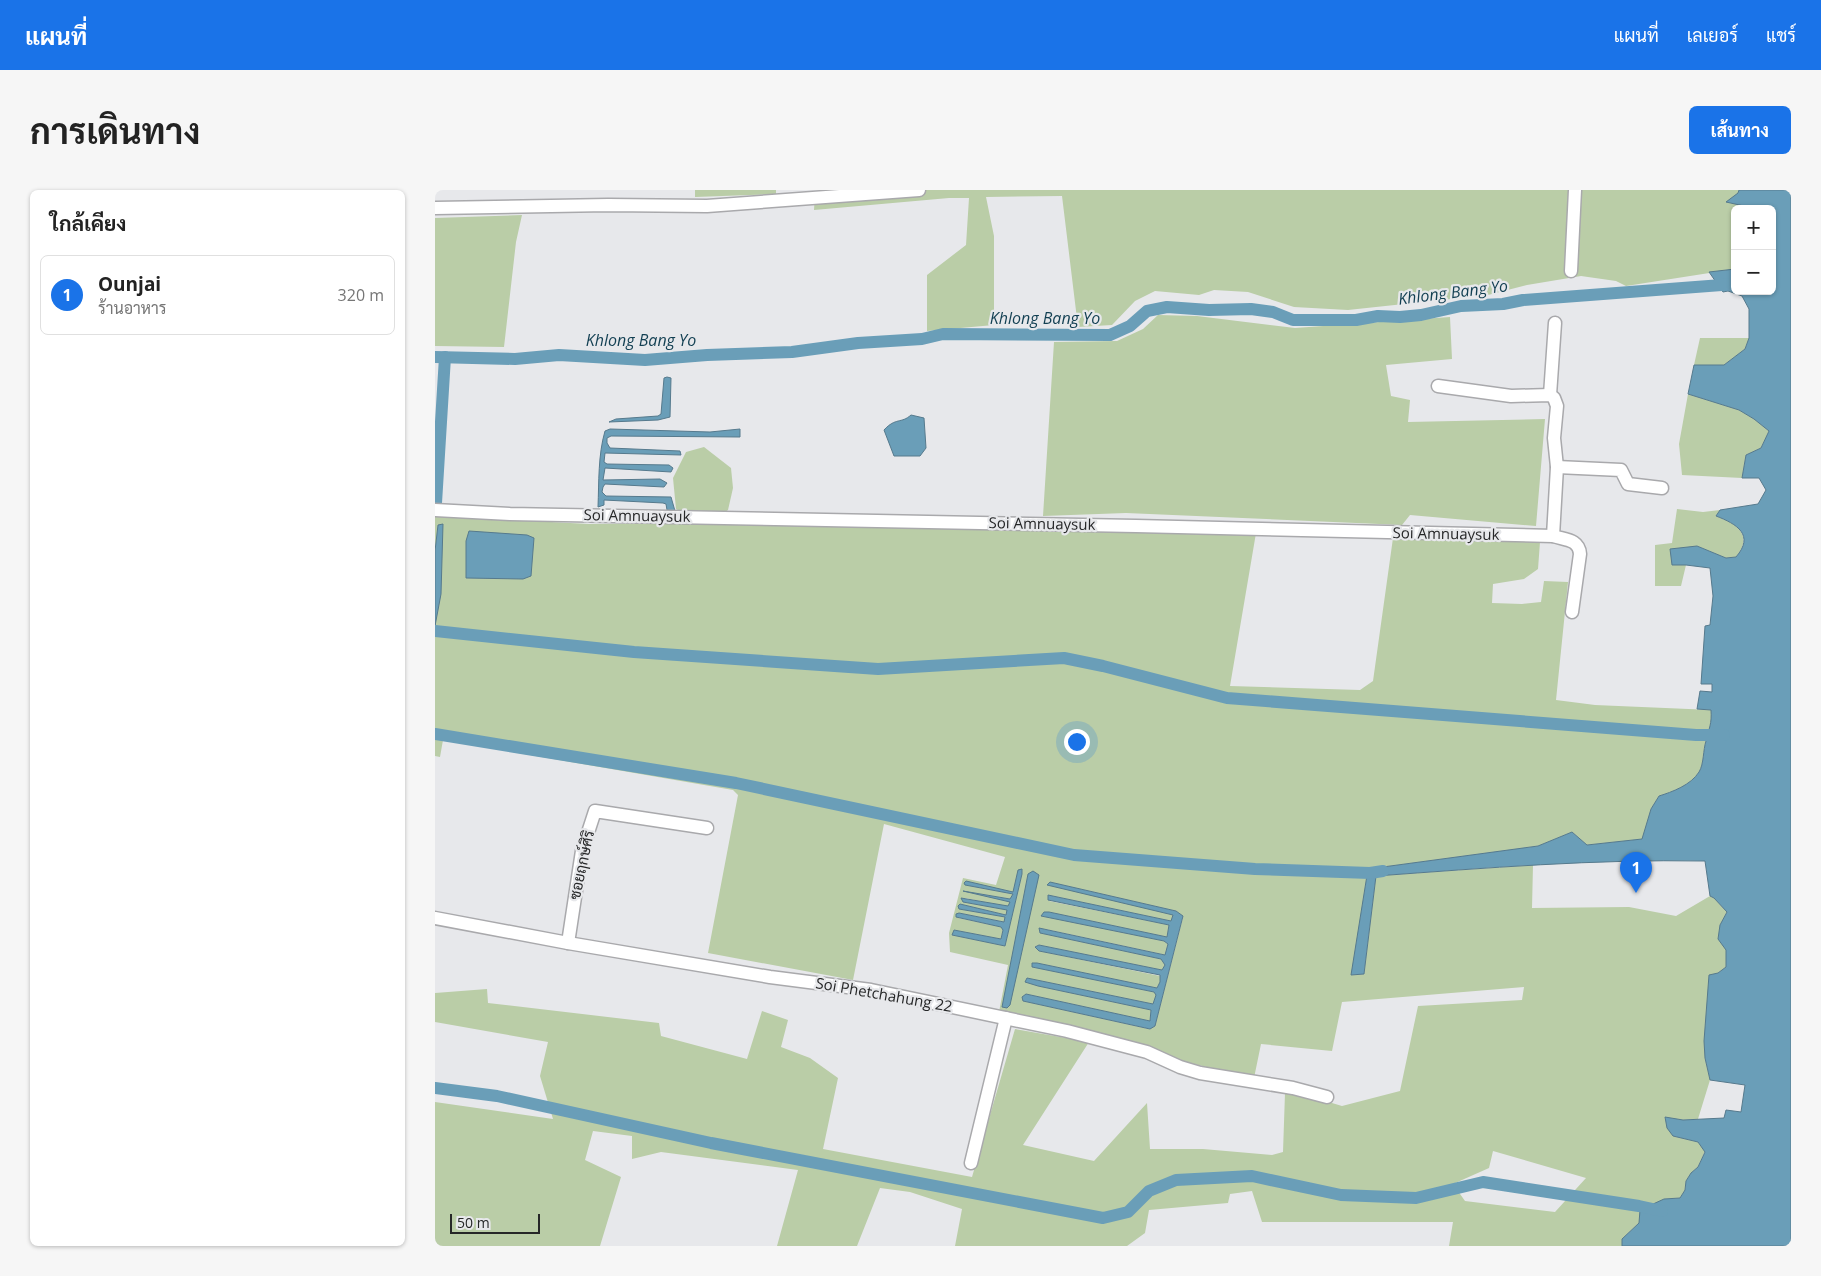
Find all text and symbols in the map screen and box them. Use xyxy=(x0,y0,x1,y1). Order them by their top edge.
text: แผนที่ xyxy=(25,19,87,52)
text: แผนที่ xyxy=(1614,23,1659,47)
text: เลเยอร์ xyxy=(1687,23,1738,47)
text: แชร์ xyxy=(1766,23,1796,47)
button: เส้นทาง xyxy=(1689,106,1791,154)
text: การเดินทาง xyxy=(30,107,200,154)
map controls xyxy=(1731,205,1776,295)
button: + xyxy=(1731,205,1776,250)
text: ใกล้เคียง xyxy=(50,209,126,237)
button: − xyxy=(1731,250,1776,295)
text: Ounjai xyxy=(98,271,161,297)
water label: Khlong Bang Yo xyxy=(1397,274,1509,310)
text: 1 xyxy=(62,284,72,306)
text: 320 m xyxy=(338,284,384,306)
text: ร้านอาหาร xyxy=(98,297,167,319)
water label: Khlong Bang Yo xyxy=(990,307,1100,329)
water label: Khlong Bang Yo xyxy=(586,329,696,351)
street label: Soi Amnuaysuk xyxy=(583,504,691,526)
street label: Soi Amnuaysuk xyxy=(988,512,1096,534)
street label: Soi Amnuaysuk xyxy=(1392,522,1500,544)
your location xyxy=(1064,729,1090,755)
street label: ซอยฤกษ์ศิริ xyxy=(564,828,598,901)
pin: 1 xyxy=(1620,852,1652,893)
street label: Soi Phetchahung 22 xyxy=(814,972,954,1016)
scale bar xyxy=(450,1211,540,1234)
text: 50 m xyxy=(457,1213,490,1232)

